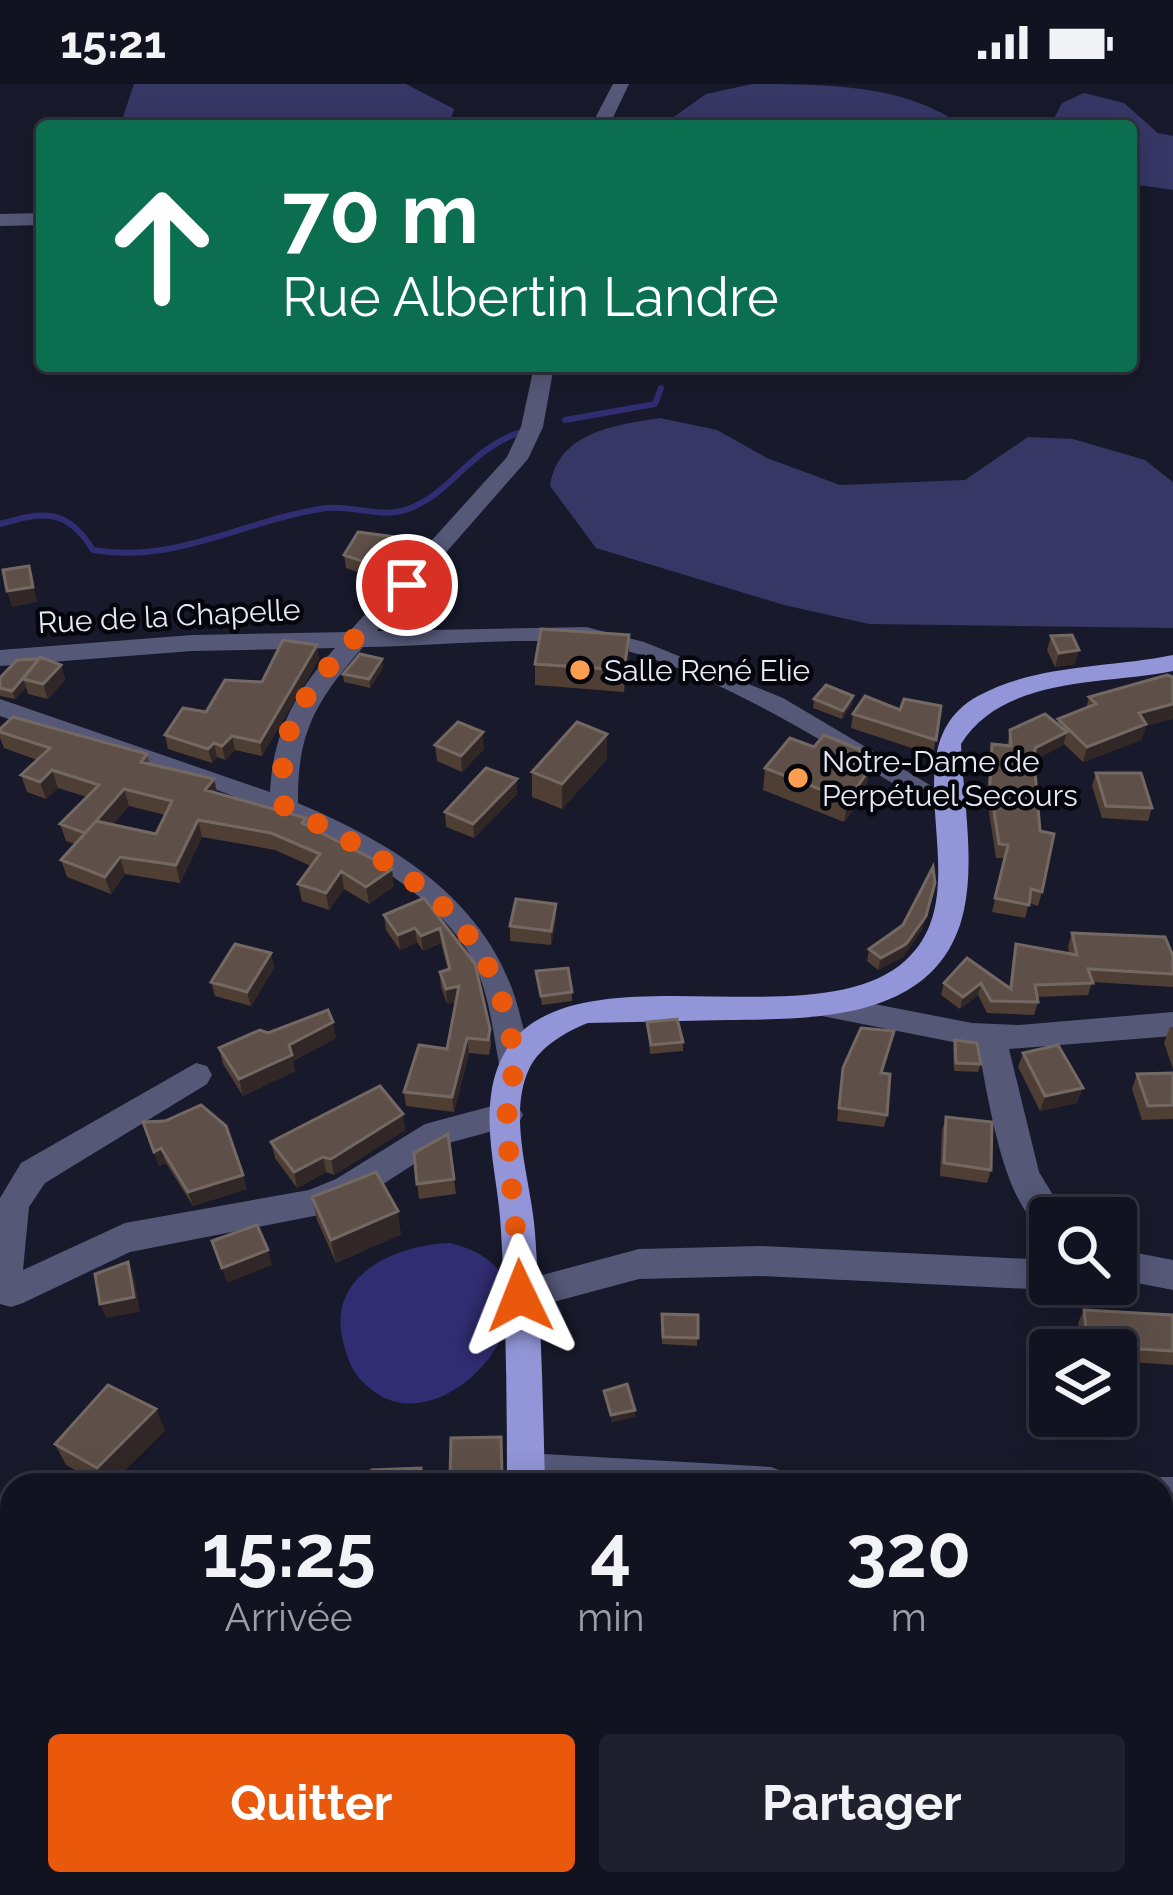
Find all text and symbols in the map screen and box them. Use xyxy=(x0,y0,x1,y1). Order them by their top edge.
text: 15:21 xyxy=(60,16,166,69)
text: 70 m xyxy=(282,164,479,263)
icon: ahead xyxy=(84,168,240,324)
text: Rue Albertin Landre xyxy=(282,265,779,329)
pin xyxy=(356,534,458,636)
icon: arrive xyxy=(374,552,440,618)
street label: Rue de la Chapelle xyxy=(37,592,301,640)
place label: Salle René Elie xyxy=(604,653,810,688)
marker: Salle René Elie xyxy=(567,657,593,683)
place label: Notre-Dame de Perpétuel Secours xyxy=(822,744,1078,813)
marker: Notre-Dame de Perpétuel Secours xyxy=(785,765,811,791)
map controls xyxy=(1029,1197,1137,1437)
button: search xyxy=(1029,1197,1137,1305)
position arrow xyxy=(457,1233,583,1359)
button: layers xyxy=(1029,1329,1137,1437)
text: 15:25 xyxy=(202,1509,376,1594)
text: 4 xyxy=(590,1509,631,1594)
text: 320 xyxy=(846,1509,971,1594)
text: Arrivée xyxy=(225,1594,353,1640)
text: min xyxy=(577,1594,644,1640)
text: m xyxy=(891,1594,927,1640)
button: Quitter xyxy=(48,1734,575,1872)
button: Partager xyxy=(599,1734,1125,1872)

